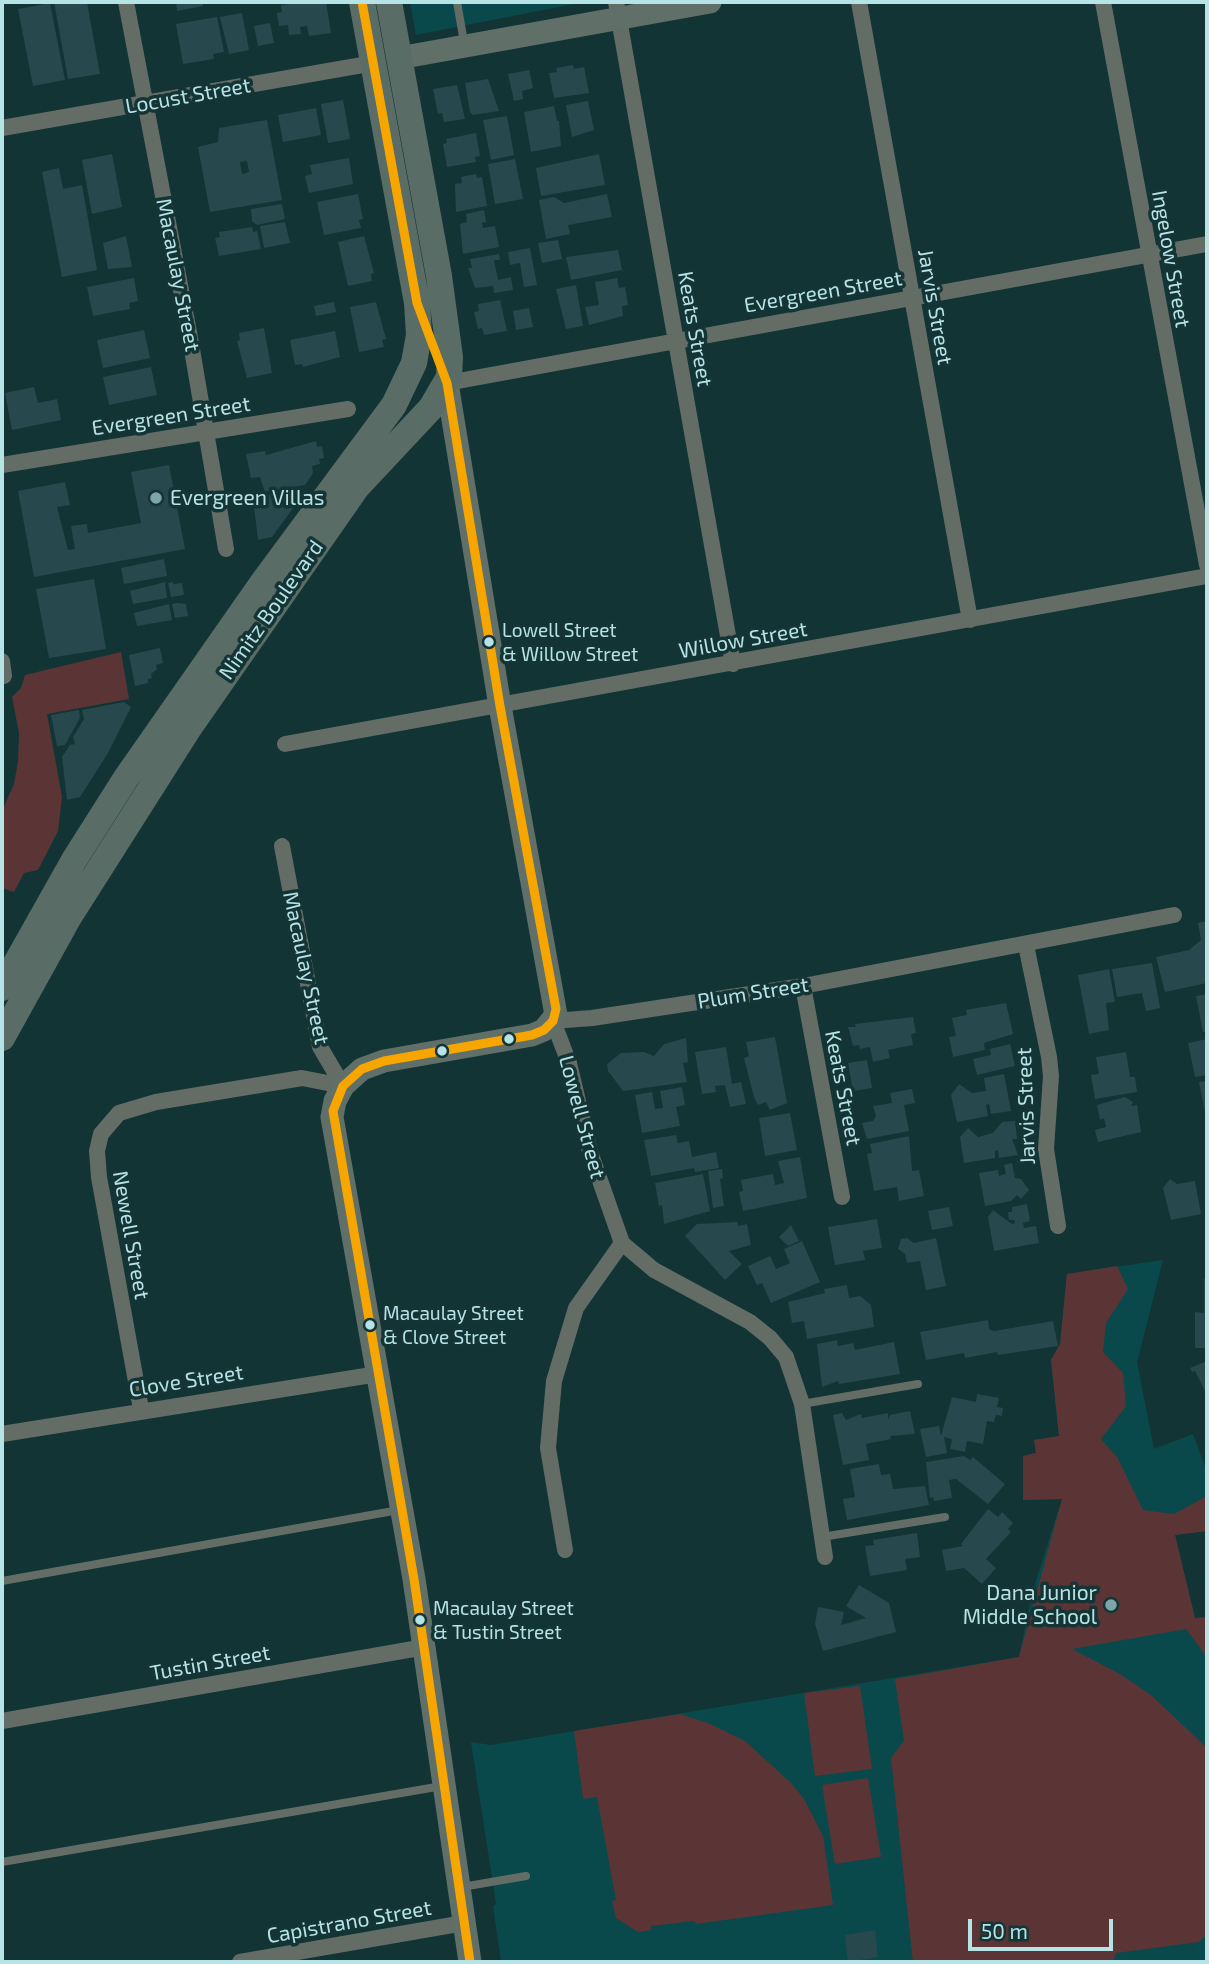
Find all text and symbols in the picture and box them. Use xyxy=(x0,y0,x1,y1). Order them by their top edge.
street label: Locust Street xyxy=(123,73,253,119)
street label: Ingelow Street xyxy=(1147,188,1195,330)
street label: Macaulay Street xyxy=(151,196,205,354)
street label: Jarvis Street xyxy=(912,247,958,367)
street label: Evergreen Street xyxy=(742,266,904,318)
street label: Keats Street xyxy=(672,269,718,389)
street label: Evergreen Street xyxy=(90,391,252,441)
place label: Evergreen Villas xyxy=(170,485,324,511)
marker: Evergreen Villas xyxy=(148,490,164,506)
street label: Nimitz Boulevard xyxy=(214,536,328,684)
street label: Willow Street xyxy=(677,616,809,664)
place label: Lowell Street & Willow Street xyxy=(502,620,638,664)
marker: Lowell Street & Willow Street xyxy=(482,635,496,649)
street label: Macaulay Street xyxy=(277,889,335,1047)
street label: Plum Street xyxy=(696,972,810,1014)
street label: Keats Street xyxy=(820,1028,866,1148)
unlabelled marker xyxy=(502,1032,516,1046)
unlabelled marker xyxy=(435,1044,449,1058)
street label: Jarvis Street xyxy=(1011,1047,1041,1165)
street label: Lowell Street xyxy=(553,1053,611,1181)
street label: Newell Street xyxy=(107,1169,155,1301)
place label: Macaulay Street & Clove Street xyxy=(383,1303,524,1347)
marker: Macaulay Street & Clove Street xyxy=(363,1318,377,1332)
street label: Clove Street xyxy=(127,1360,245,1402)
place label: Dana Junior Middle School xyxy=(963,1580,1097,1630)
marker: Dana Junior Middle School xyxy=(1103,1597,1119,1613)
place label: Macaulay Street & Tustin Street xyxy=(433,1598,574,1642)
marker: Macaulay Street & Tustin Street xyxy=(413,1613,427,1627)
street label: Tustin Street xyxy=(148,1640,272,1686)
street label: Capistrano Street xyxy=(265,1895,433,1949)
scale bar xyxy=(971,1904,1116,1948)
text: 50 m xyxy=(981,1918,1028,1943)

